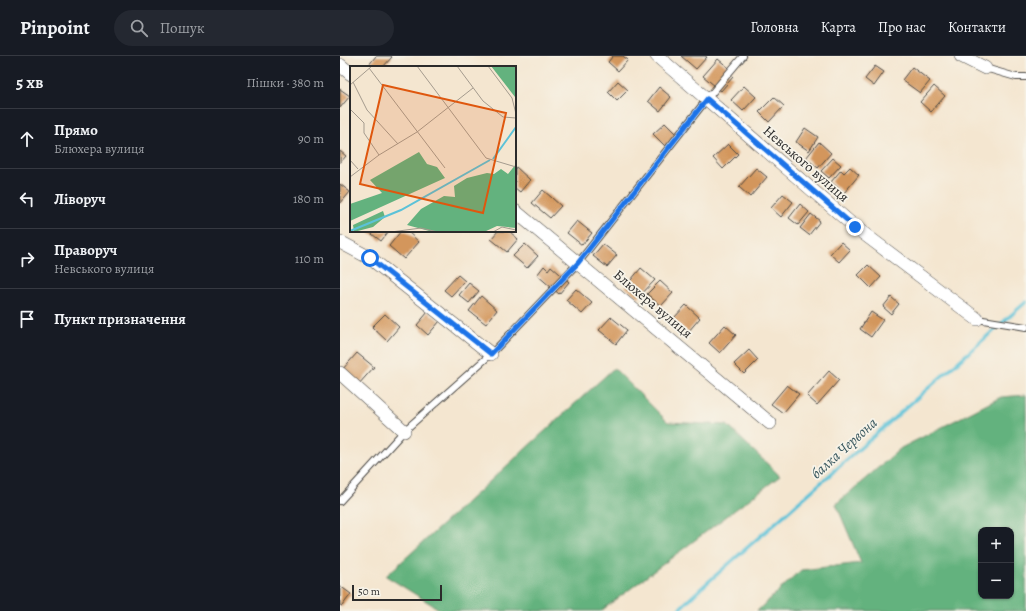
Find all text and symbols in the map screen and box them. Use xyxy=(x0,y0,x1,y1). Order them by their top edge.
search box xyxy=(114,10,394,46)
text: Pinpoint xyxy=(20,15,90,41)
icon: search xyxy=(128,17,150,39)
text: Пошук xyxy=(160,18,205,38)
text: Головна xyxy=(750,18,799,37)
text: Карта xyxy=(821,18,856,37)
text: Про нас xyxy=(878,18,926,37)
text: Контакти xyxy=(948,18,1006,37)
inset map xyxy=(350,66,516,232)
text: 5 хв xyxy=(16,71,44,94)
text: Пішки · 380 m xyxy=(246,74,324,91)
text: Прямо xyxy=(54,120,98,140)
street label: Невського вулиця xyxy=(759,121,853,207)
icon: ahead xyxy=(16,128,38,150)
text: 90 m xyxy=(298,130,324,147)
text: Блюхера вулиця xyxy=(54,140,145,157)
icon: left xyxy=(16,188,38,210)
text: Ліворуч xyxy=(54,189,106,209)
text: 180 m xyxy=(293,190,324,207)
route end xyxy=(846,218,864,236)
text: Праворуч xyxy=(54,240,117,260)
icon: right xyxy=(16,248,38,270)
route start xyxy=(361,249,379,267)
text: 110 m xyxy=(295,250,324,267)
text: Невського вулиця xyxy=(54,260,154,277)
street label: Блюхера вулиця xyxy=(610,265,697,343)
icon: arrive xyxy=(16,308,38,330)
text: Пункт призначення xyxy=(54,309,186,329)
water label: балка Червона xyxy=(807,413,882,483)
map controls xyxy=(978,527,1014,599)
button: + xyxy=(978,527,1014,563)
button: − xyxy=(978,563,1014,599)
scale bar xyxy=(352,583,442,602)
text: 50 m xyxy=(358,584,380,599)

